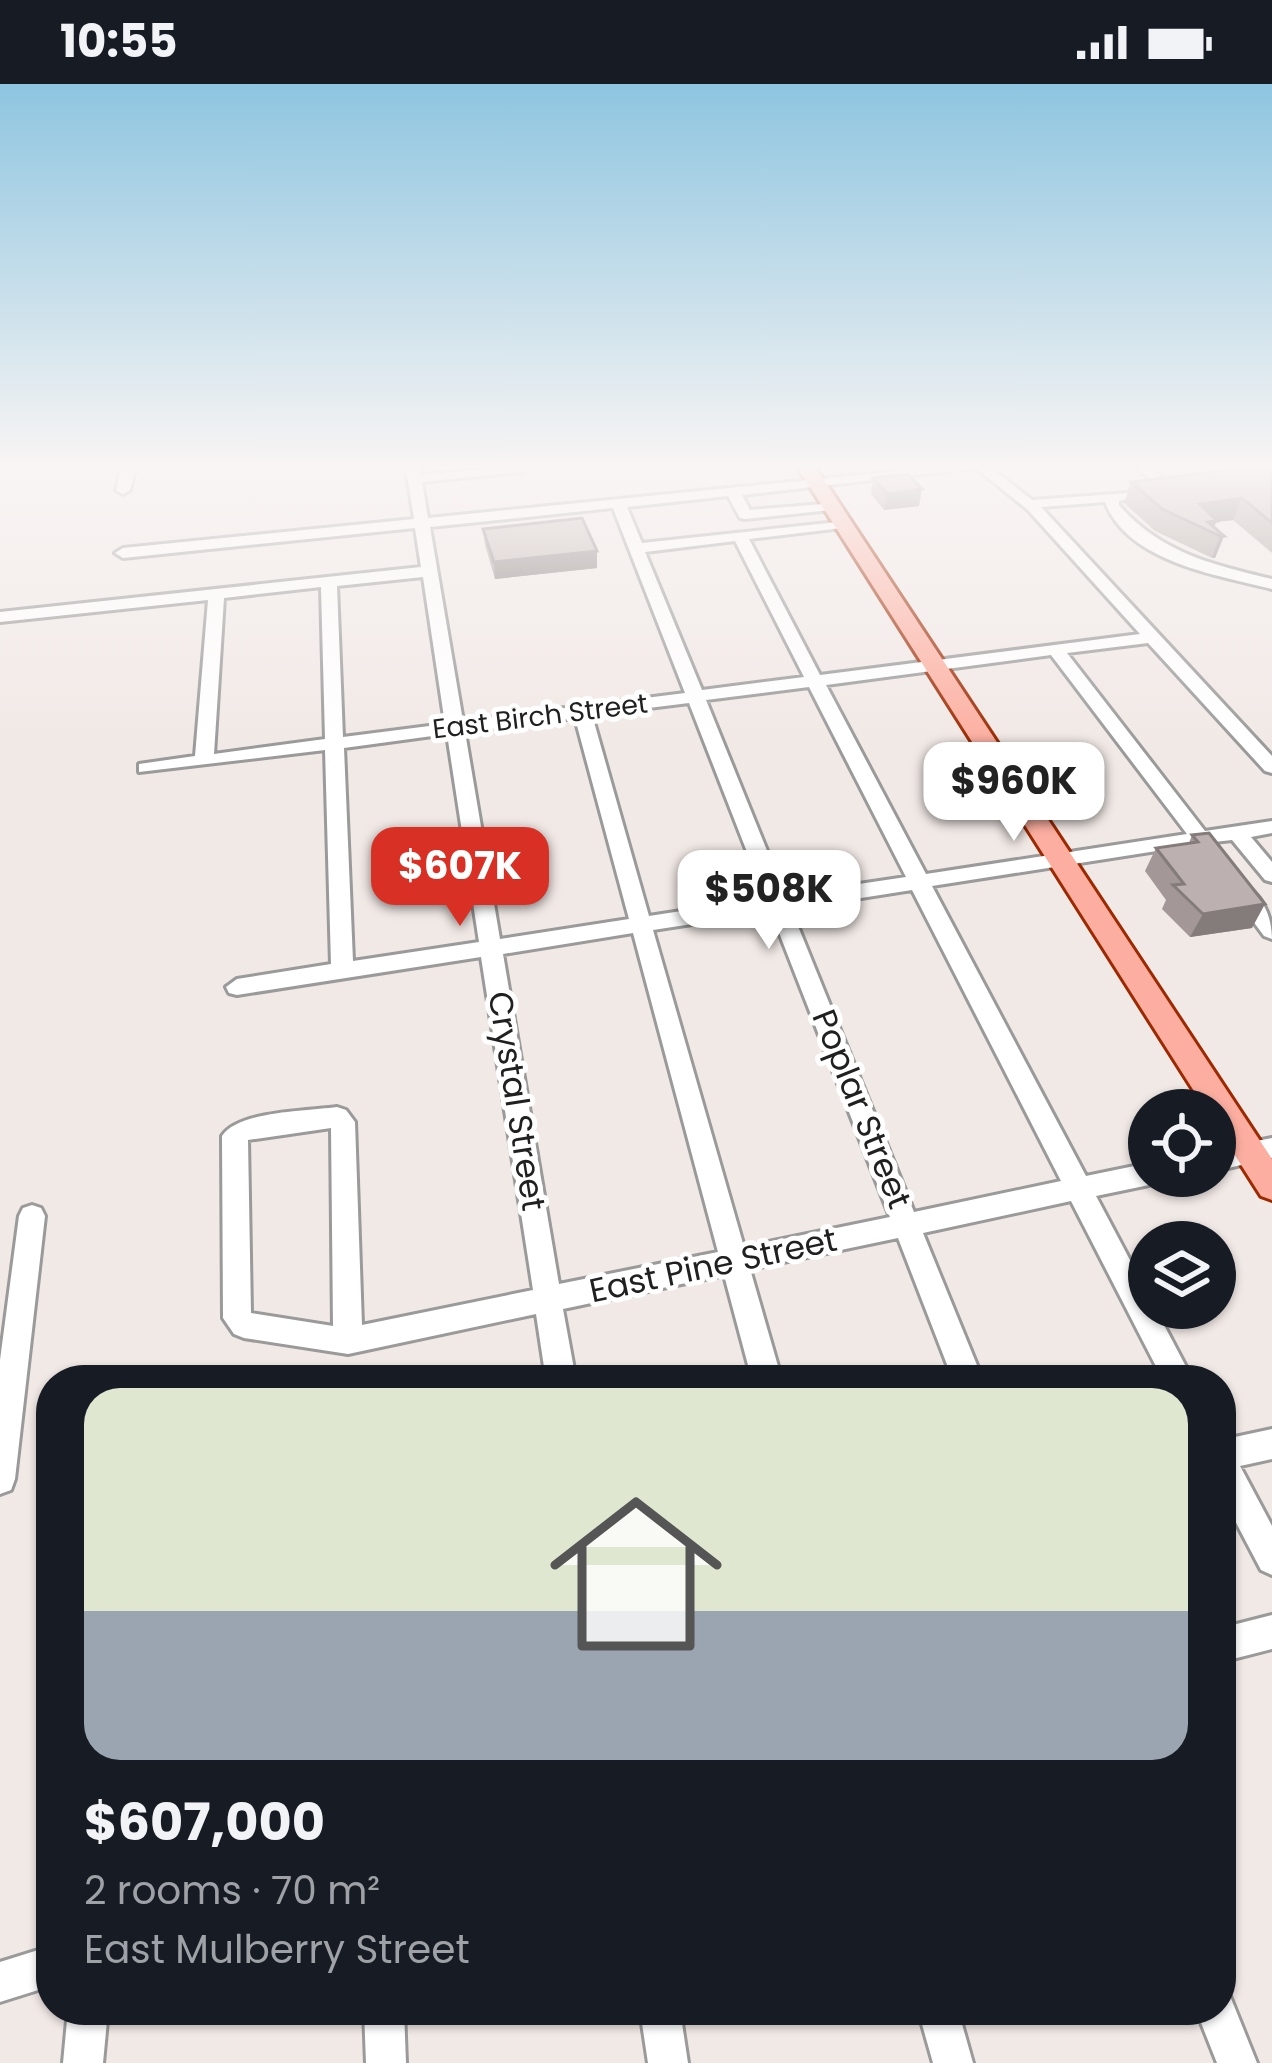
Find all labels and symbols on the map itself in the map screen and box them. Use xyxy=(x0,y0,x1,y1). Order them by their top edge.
street label: East Birch Street xyxy=(430,684,650,748)
pin: $960K xyxy=(930,742,1098,844)
pin: $607K xyxy=(376,827,544,929)
pin: $508K xyxy=(685,850,853,952)
street label: Crystal Street xyxy=(476,988,558,1214)
street label: Poplar Street xyxy=(801,1003,923,1215)
street label: East Pine Street xyxy=(585,1216,841,1314)

